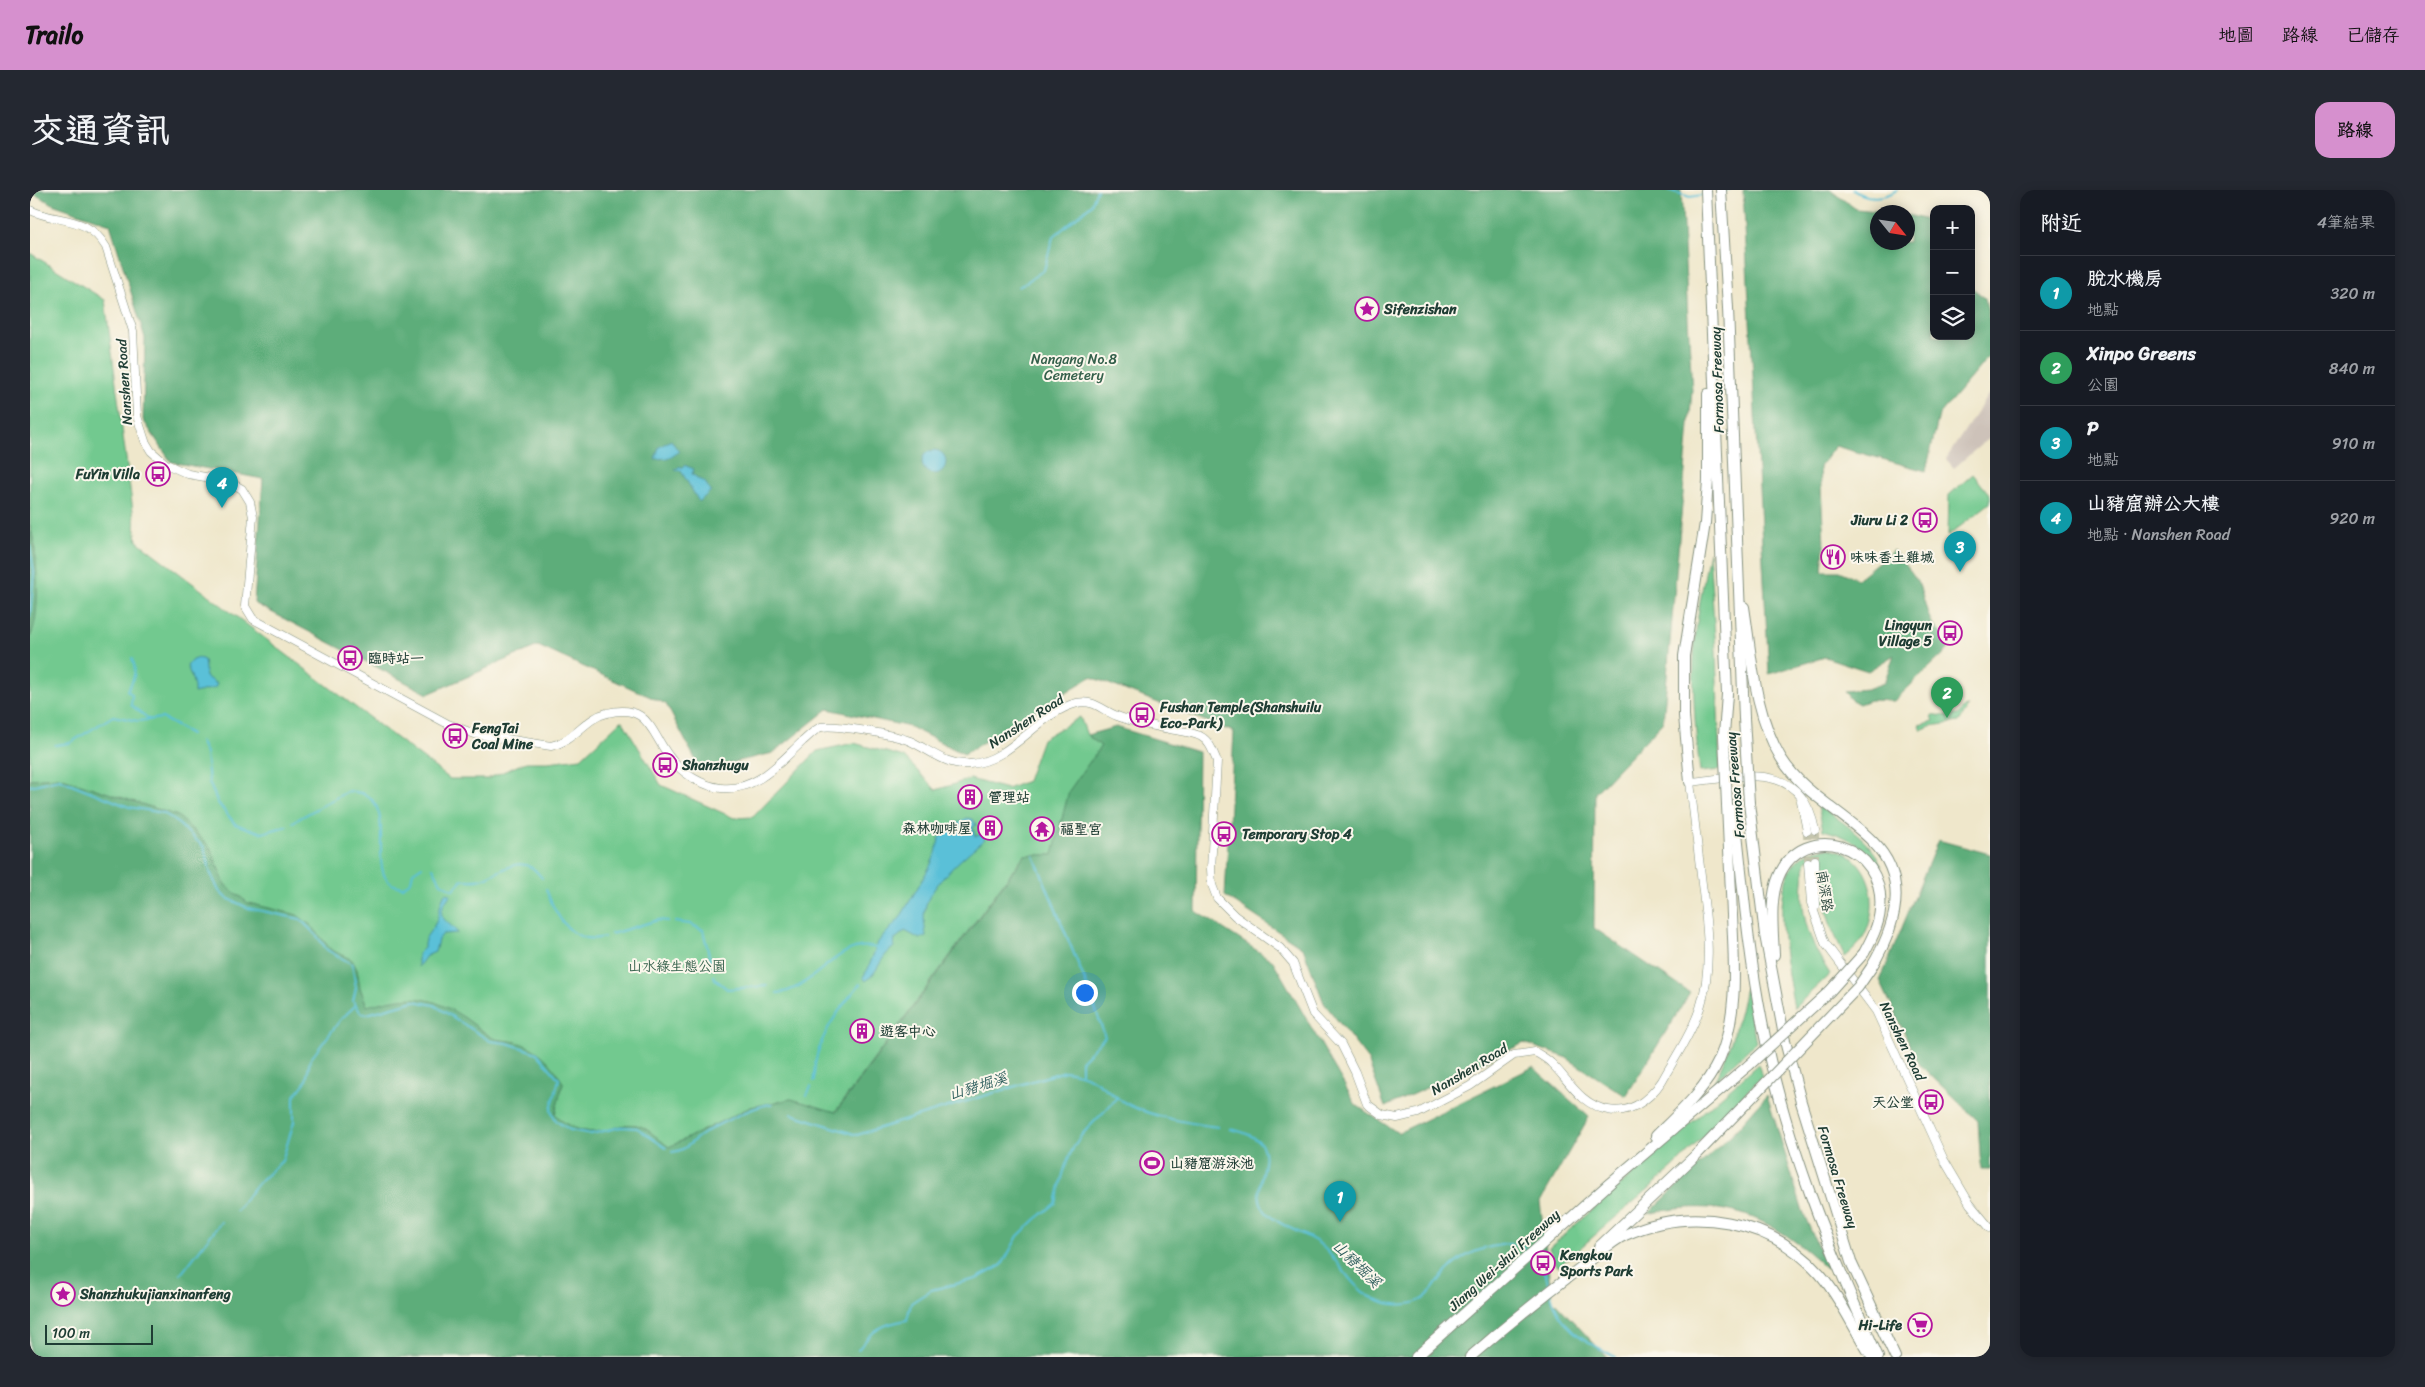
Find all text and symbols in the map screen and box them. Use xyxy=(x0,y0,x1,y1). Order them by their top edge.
text: Trailo xyxy=(25,14,83,56)
text: 地圖 xyxy=(2218,19,2254,51)
text: 路線 xyxy=(2282,19,2318,51)
text: 已儲存 xyxy=(2346,19,2400,51)
text: 交通資訊 xyxy=(30,99,170,161)
button: 路線 xyxy=(2315,102,2395,158)
text: 附近 xyxy=(2040,204,2082,242)
north arrow xyxy=(1870,205,1915,250)
map controls xyxy=(1930,205,1975,340)
button: + xyxy=(1930,205,1975,250)
text: 4筆結果 xyxy=(2317,208,2375,237)
button: − xyxy=(1930,250,1975,295)
text: 脫水機房 xyxy=(2087,262,2163,295)
text: 1 xyxy=(2053,279,2059,308)
text: 320 m xyxy=(2330,279,2375,308)
button: layers xyxy=(1930,295,1975,340)
text: 地點 xyxy=(2087,295,2119,324)
place icon: Sifenzishan xyxy=(1354,296,1380,322)
place label: Sifenzishan xyxy=(1383,297,1457,322)
street label: Formosa Freeway xyxy=(1703,326,1732,434)
street label: Nanshen Road xyxy=(109,336,140,426)
text: Xinpo Greens xyxy=(2087,337,2196,370)
park label: Nangang No.8 Cemetery xyxy=(1031,347,1118,388)
text: 2 xyxy=(2051,354,2061,383)
text: 840 m xyxy=(2329,354,2375,383)
text: 公園 xyxy=(2087,370,2119,399)
text: P xyxy=(2087,412,2099,445)
text: 3 xyxy=(2052,429,2060,458)
text: 910 m xyxy=(2332,429,2375,458)
text: 地點 xyxy=(2087,445,2119,474)
bus stop icon: FuYin Villa xyxy=(145,461,171,487)
place label: FuYin Villa xyxy=(75,462,140,487)
pin: 4 xyxy=(206,467,238,508)
text: 山豬窟辦公大樓 xyxy=(2087,487,2220,520)
text: 4 xyxy=(2051,504,2061,533)
text: 920 m xyxy=(2329,504,2375,533)
bus stop icon: Jiuru Li 2 xyxy=(1912,507,1938,533)
place label: Jiuru Li 2 xyxy=(1850,508,1909,533)
text: 地點 · Nanshen Road xyxy=(2087,520,2230,549)
pin: 3 xyxy=(1944,531,1976,572)
restaurant icon: 味味香土雞城 xyxy=(1820,544,1846,570)
place label: 味味香土雞城 xyxy=(1850,545,1934,570)
place label: Lingyun Village 5 xyxy=(1879,613,1932,654)
bus stop icon: Lingyun Village 5 xyxy=(1937,620,1963,646)
bus stop icon: 臨時站一 xyxy=(337,645,363,671)
place label: 臨時站一 xyxy=(368,646,424,671)
pin: 2 xyxy=(1931,677,1963,718)
street label: Nanshen Road xyxy=(983,687,1071,755)
place label: Fushan Temple(Shanshuilu Eco-Park) xyxy=(1159,695,1322,736)
bus stop icon: Fushan Temple(Shanshuilu Eco-Park) xyxy=(1129,702,1155,728)
place label: FengTai Coal Mine xyxy=(471,716,534,757)
bus stop icon: FengTai Coal Mine xyxy=(442,723,468,749)
street label: Formosa Freeway xyxy=(1718,730,1753,839)
bus stop icon: Shanzhugu xyxy=(652,752,678,778)
place label: Shanzhugu xyxy=(681,753,749,778)
building icon: 管理站 xyxy=(957,784,983,810)
place label: 管理站 xyxy=(988,785,1030,810)
building icon: 森林咖啡屋 xyxy=(977,815,1003,841)
place label: 森林咖啡屋 xyxy=(902,816,972,841)
temple icon: 福聖宮 xyxy=(1029,816,1055,842)
place label: 福聖宮 xyxy=(1060,817,1102,842)
bus stop icon: Temporary Stop 4 xyxy=(1211,821,1237,847)
place label: Temporary Stop 4 xyxy=(1242,822,1352,847)
street label: 南深路 xyxy=(1809,868,1840,914)
park label: 山水綠生態公園 xyxy=(628,954,726,979)
your location xyxy=(1072,980,1098,1006)
street label: Nanshen Road xyxy=(1872,997,1933,1087)
building icon: 遊客中心 xyxy=(849,1018,875,1044)
place label: 遊客中心 xyxy=(880,1019,936,1044)
street label: Nanshen Road xyxy=(1426,1036,1514,1102)
water label: 山豬堀溪 xyxy=(946,1065,1011,1107)
bus stop icon: 天公堂 xyxy=(1918,1089,1944,1115)
place label: 天公堂 xyxy=(1872,1090,1914,1115)
street label: Formosa Freeway xyxy=(1810,1123,1865,1232)
sports icon: 山豬窟游泳池 xyxy=(1139,1150,1165,1176)
place label: 山豬窟游泳池 xyxy=(1170,1151,1254,1176)
pin: 1 xyxy=(1324,1181,1356,1222)
street label: Jiang Wei-shui Freeway xyxy=(1442,1203,1567,1318)
water label: 山豬堀溪 xyxy=(1326,1234,1388,1295)
place label: Kengkou Sports Park xyxy=(1559,1243,1634,1284)
bus stop icon: Kengkou Sports Park xyxy=(1530,1250,1556,1276)
place icon: Shanzhukujianxinanfeng xyxy=(50,1281,76,1307)
place label: Shanzhukujianxinanfeng xyxy=(79,1282,232,1307)
supermarket icon: Hi-Life xyxy=(1907,1312,1933,1338)
place label: Hi-Life xyxy=(1857,1313,1902,1338)
text: 100 m xyxy=(52,1321,90,1346)
scale bar xyxy=(45,1322,152,1345)

